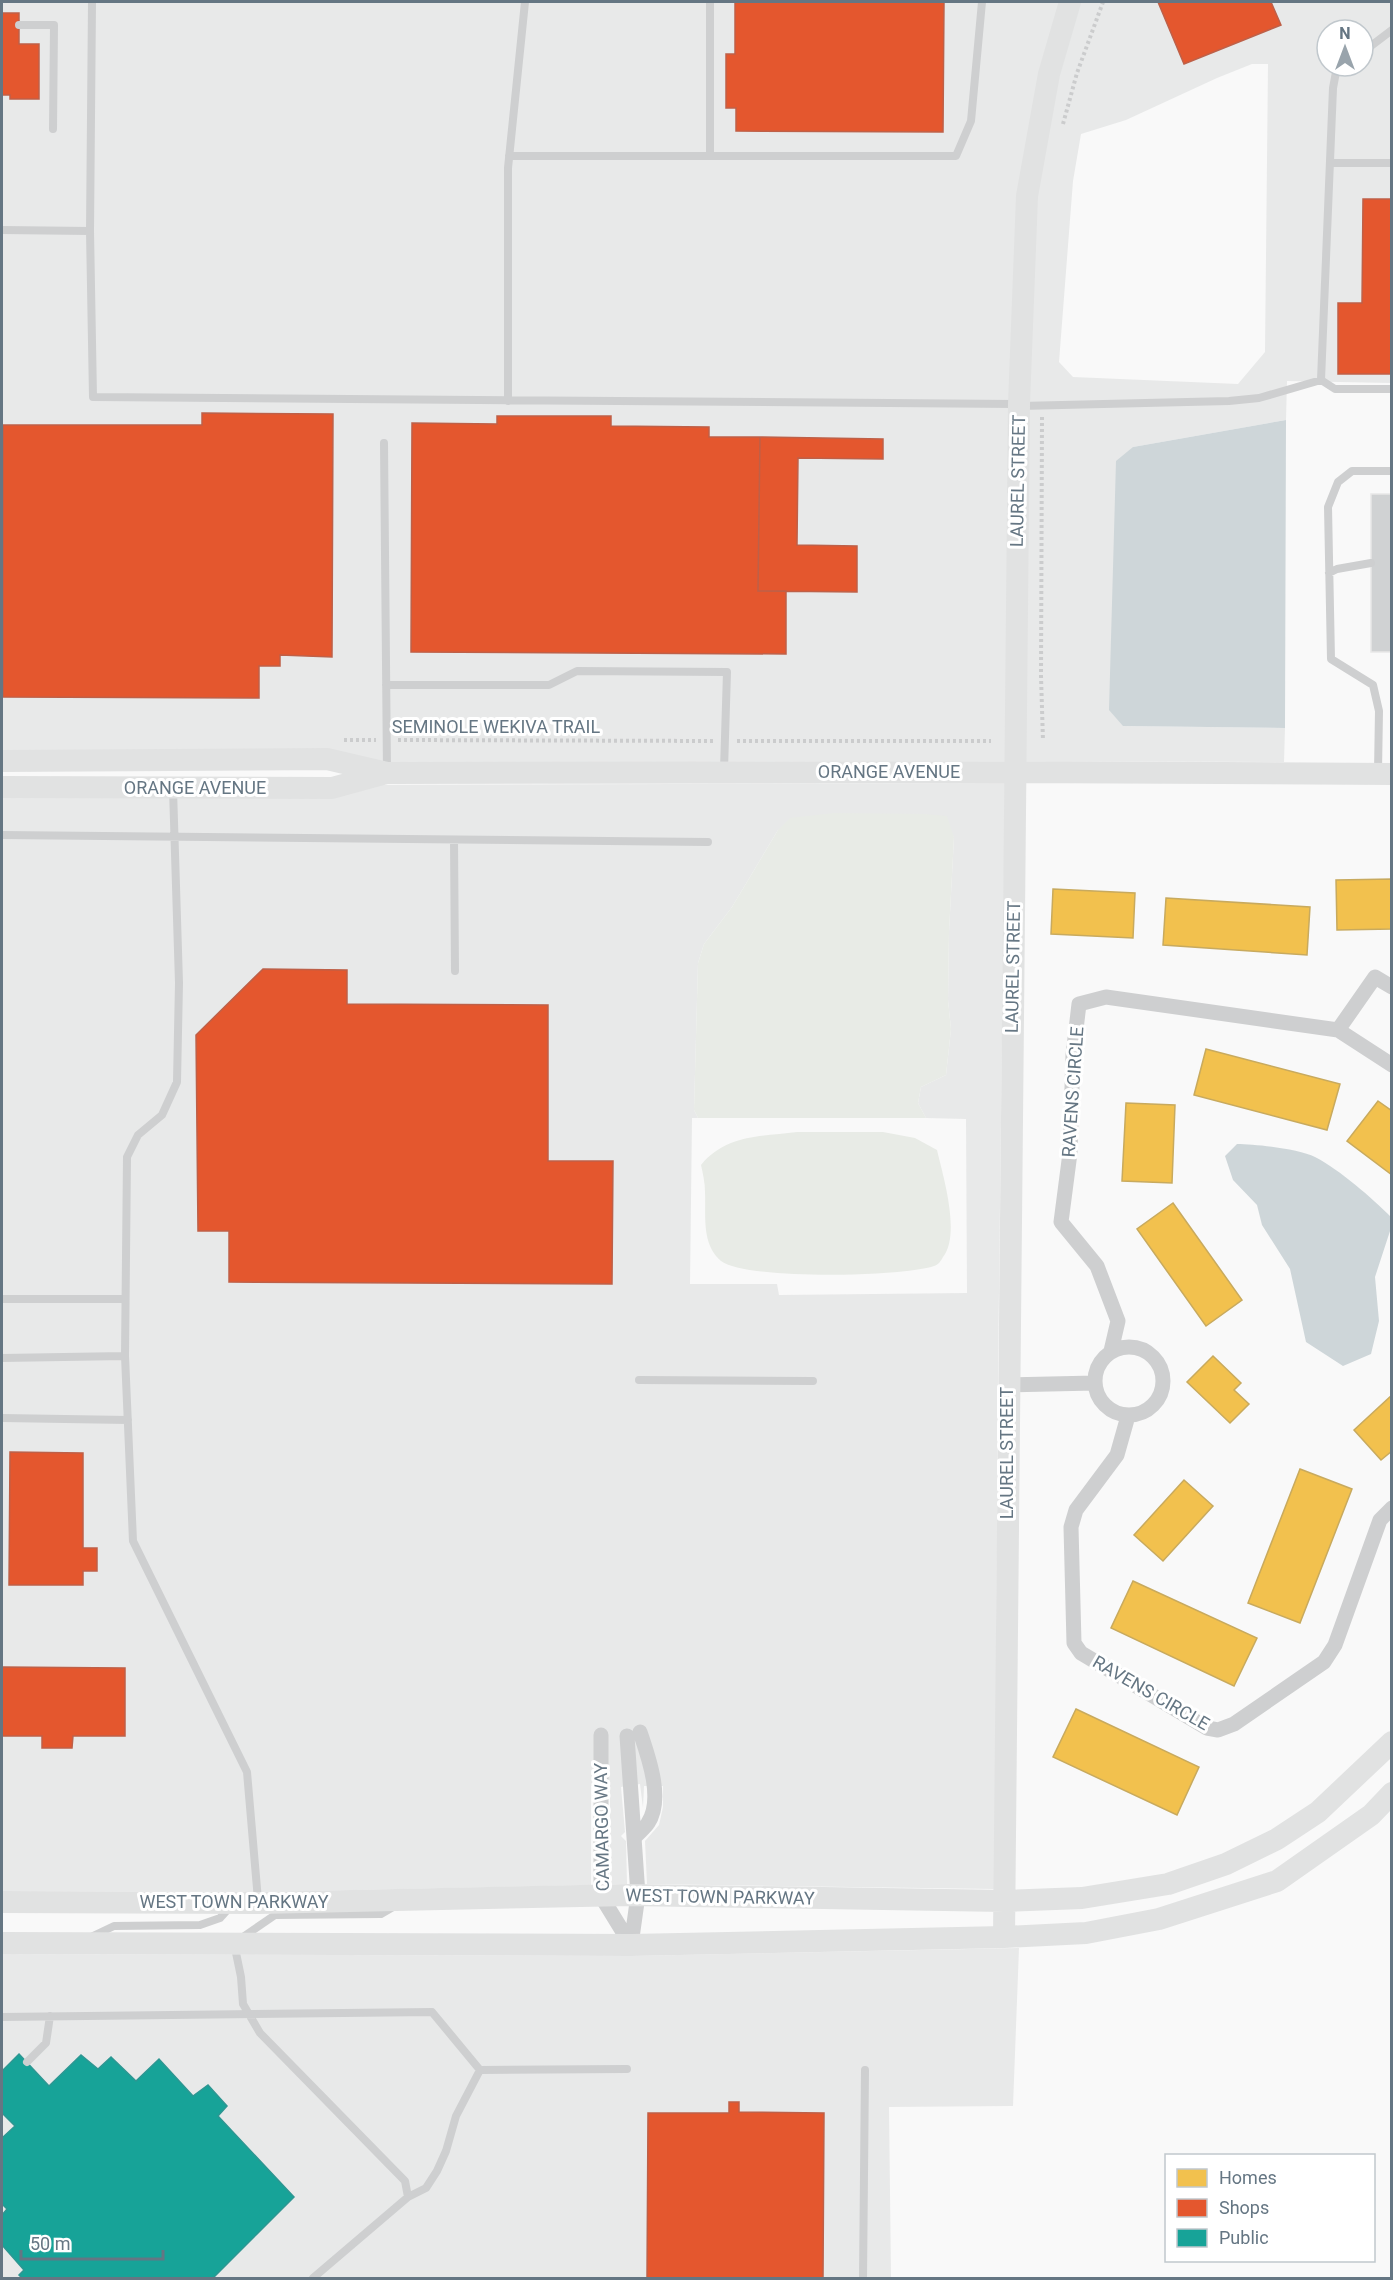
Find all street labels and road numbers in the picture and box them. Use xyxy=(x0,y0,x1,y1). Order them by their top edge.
street label: LAUREL STREET xyxy=(1006,414,1029,547)
street label: SEMINOLE WEKIVA TRAIL xyxy=(392,716,600,737)
street label: ORANGE AVENUE xyxy=(818,761,960,782)
street label: ORANGE AVENUE xyxy=(124,777,266,798)
street label: LAUREL STREET xyxy=(1001,900,1024,1033)
street label: RAVENS CIRCLE xyxy=(1057,1026,1088,1158)
street label: LAUREL STREET xyxy=(996,1386,1017,1519)
street label: RAVENS CIRCLE xyxy=(1089,1651,1213,1734)
street label: CAMARGO WAY xyxy=(590,1762,613,1891)
street label: WEST TOWN PARKWAY xyxy=(625,1884,815,1909)
street label: WEST TOWN PARKWAY xyxy=(139,1891,329,1912)

